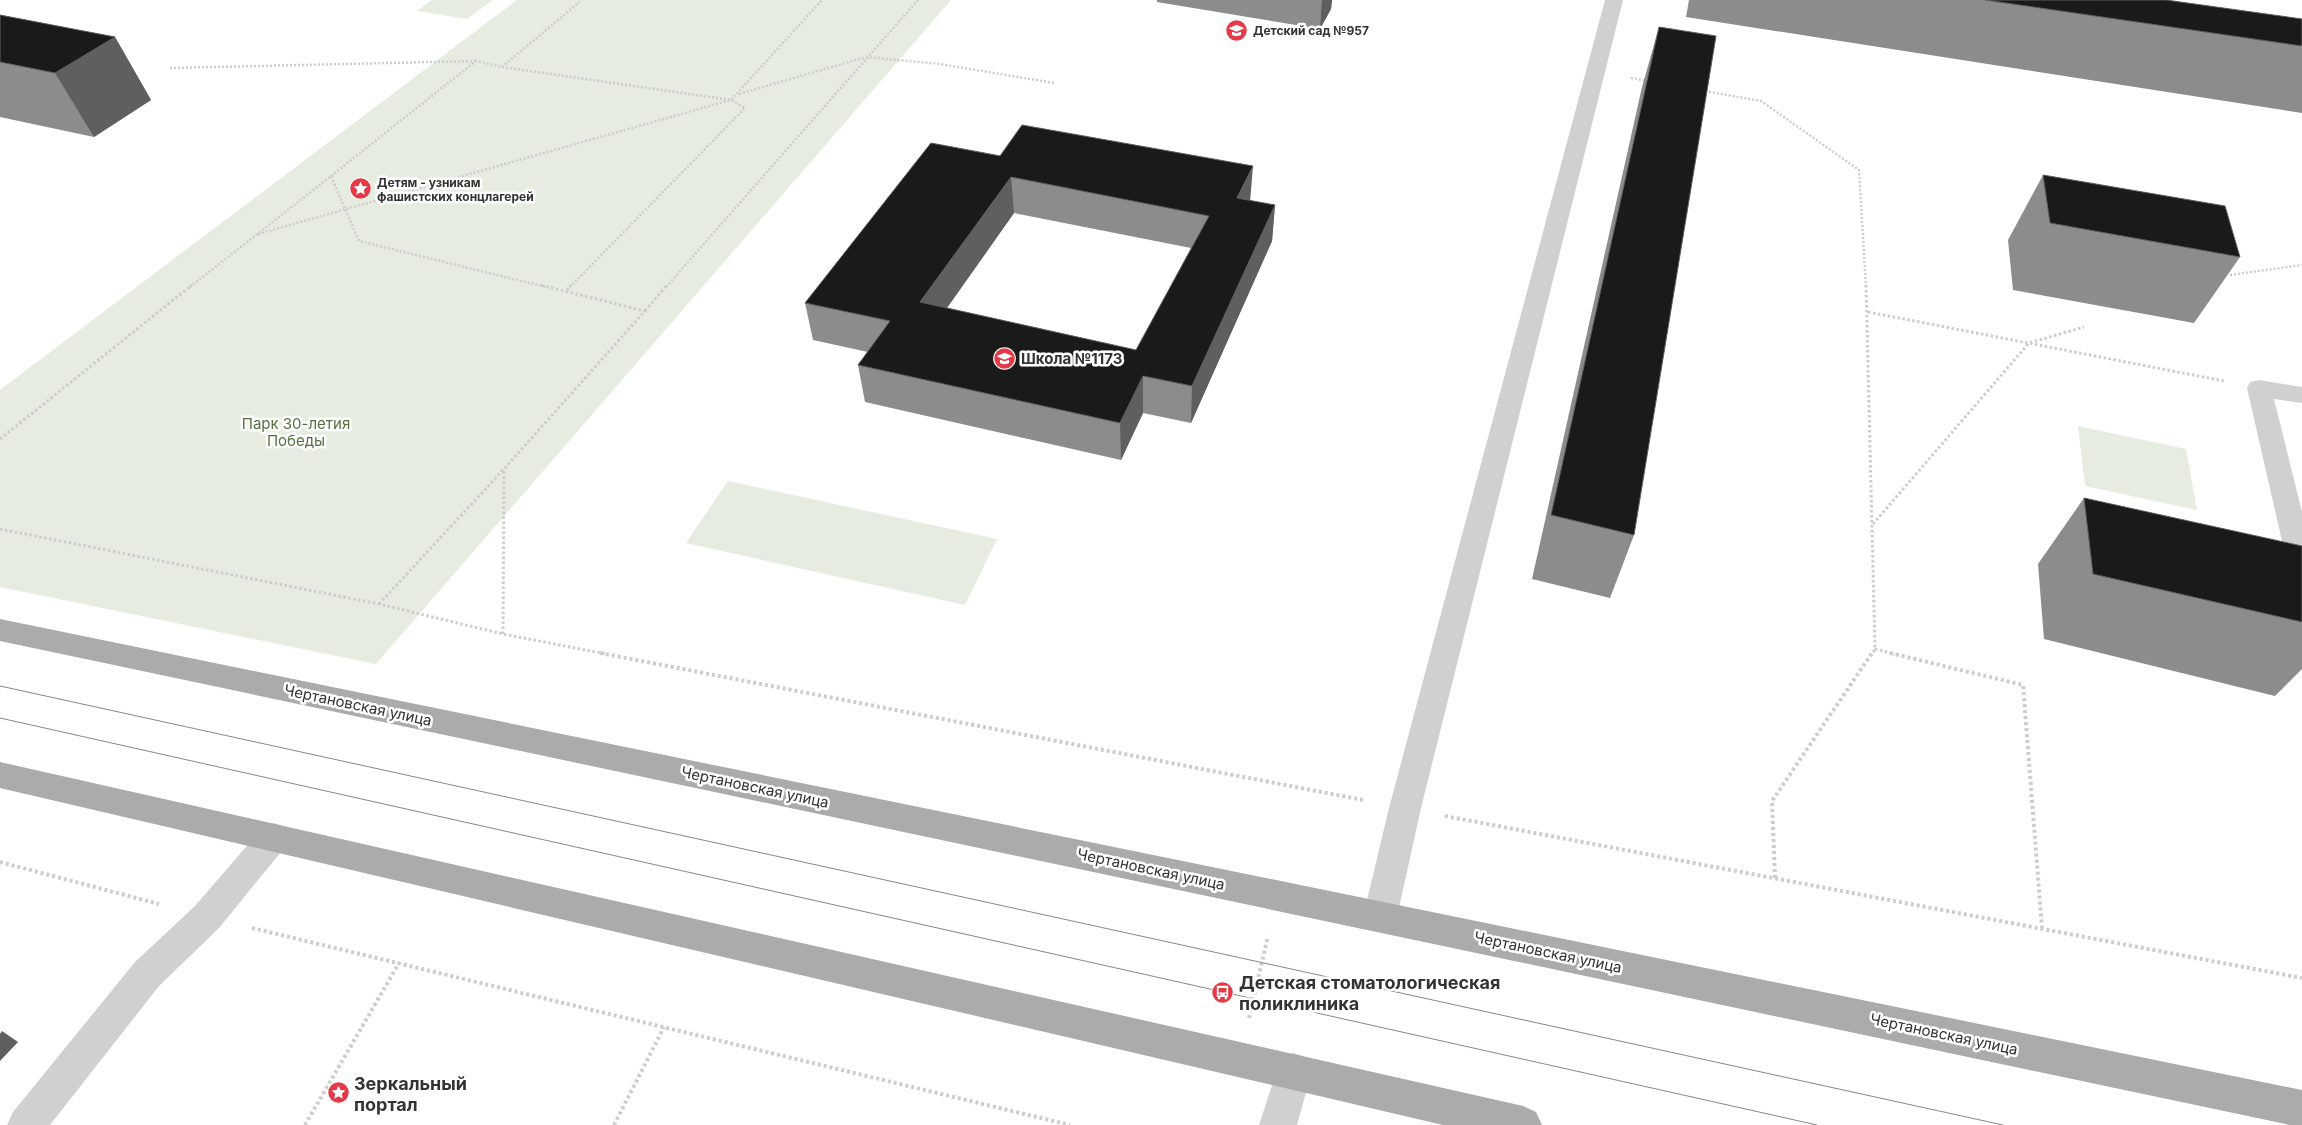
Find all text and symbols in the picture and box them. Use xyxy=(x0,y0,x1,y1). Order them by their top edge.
school or university icon: Детский сад №957 xyxy=(1225,18,1249,42)
place label: Детский сад №957 xyxy=(1253,23,1369,38)
place label: Детям - узникам фашистских концлагерей xyxy=(377,175,534,204)
place icon: Детям - узникам фашистских концлагерей xyxy=(349,177,373,201)
school or university icon: Школа №1173 xyxy=(993,346,1017,370)
place label: Школа №1173 xyxy=(1021,349,1122,368)
park label: Парк 30-летия Победы xyxy=(242,414,350,450)
street label: Чертановская улица xyxy=(282,680,434,730)
street label: Чертановская улица xyxy=(679,762,831,812)
street label: Чертановская улица xyxy=(1075,844,1227,894)
street label: Чертановская улица xyxy=(1472,927,1624,977)
place label: Детская стоматологическая поликлиника xyxy=(1239,972,1500,1014)
bus stop icon: Детская стоматологическая поликлиника xyxy=(1211,980,1235,1004)
street label: Чертановская улица xyxy=(1868,1009,2020,1059)
place label: Зеркальный портал xyxy=(354,1073,467,1115)
place icon: Зеркальный портал xyxy=(326,1081,350,1105)

